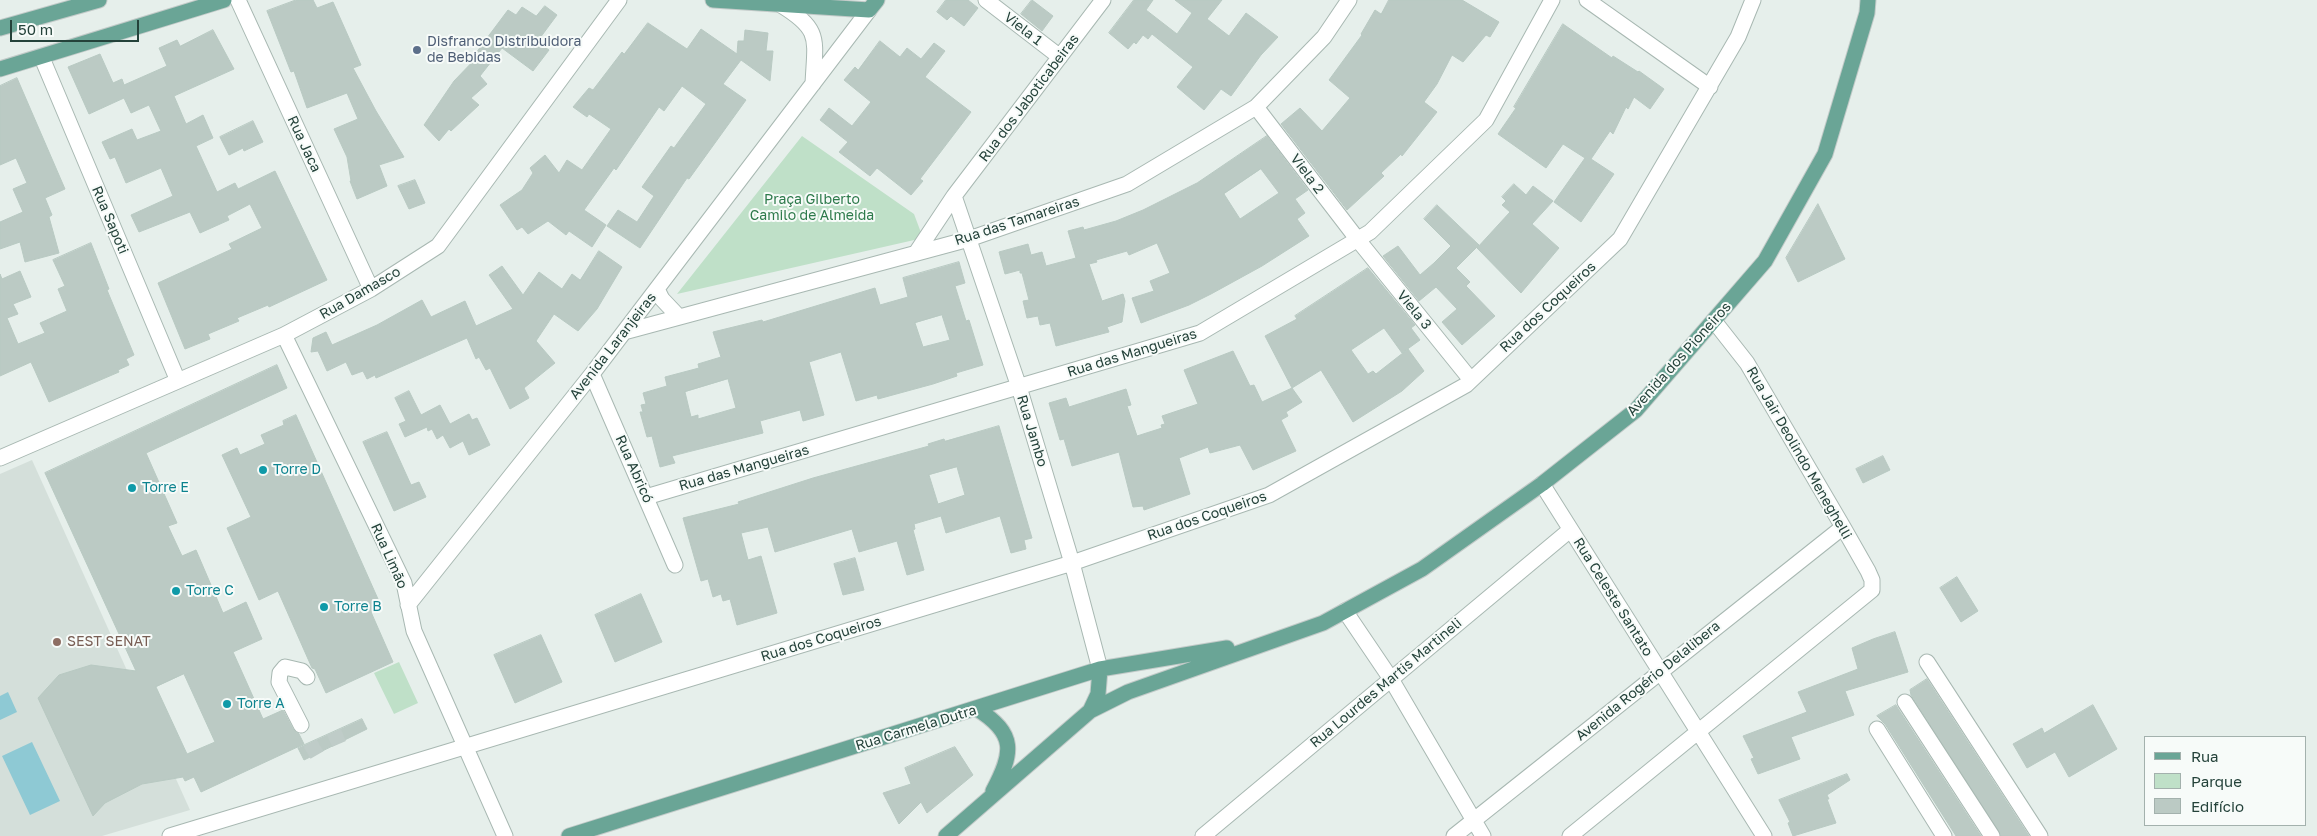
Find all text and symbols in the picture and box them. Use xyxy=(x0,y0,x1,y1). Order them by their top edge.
street label: Viela 1 xyxy=(1001,9,1045,49)
scale bar xyxy=(12,10,141,42)
text: 50 m xyxy=(18,20,53,38)
street label: Rua dos Jaboticabeiras xyxy=(975,31,1083,165)
place label: Disfranco Distribuidora de Bebidas xyxy=(427,34,581,66)
marker: Disfranco Distribuidora de Bebidas xyxy=(411,44,423,56)
street label: Rua Jaca xyxy=(284,113,324,175)
street label: Viela 2 xyxy=(1287,151,1327,197)
street label: Rua Sapoti xyxy=(88,183,132,257)
park label: Praça Gilberto Camilo de Almeida xyxy=(750,192,874,224)
street label: Rua das Tamareiras xyxy=(953,193,1081,249)
street label: Rua dos Coqueiros xyxy=(1497,258,1599,356)
street label: Rua Damasco xyxy=(317,263,403,323)
street label: Viela 3 xyxy=(1393,287,1435,333)
street label: Avenida Laranjeiras xyxy=(566,289,660,403)
street label: Avenida dos Pioneiros xyxy=(1623,299,1735,419)
street label: Rua das Mangueiras xyxy=(1065,325,1199,381)
street label: Rua Jair Deolindo Meneghelli xyxy=(1743,364,1855,542)
street label: Rua Jambo xyxy=(1013,393,1051,469)
street label: Rua Abricó xyxy=(612,433,656,505)
street label: Rua das Mangueiras xyxy=(677,441,811,495)
place label: Torre D xyxy=(273,462,321,478)
marker: Torre D xyxy=(257,464,269,476)
place label: Torre E xyxy=(142,480,189,496)
marker: Torre E xyxy=(126,482,138,494)
street label: Rua dos Coqueiros xyxy=(1145,488,1269,544)
street label: Rua Limão xyxy=(367,521,411,591)
street label: Rua Celeste Santato xyxy=(1570,535,1656,659)
place label: Torre C xyxy=(186,583,234,599)
marker: Torre C xyxy=(170,585,182,597)
place label: Torre B xyxy=(334,599,382,615)
marker: Torre B xyxy=(318,601,330,613)
street label: Rua dos Coqueiros xyxy=(759,613,883,665)
street label: Rua Lourdes Martis Martineli xyxy=(1307,615,1465,751)
street label: Avenida Rogério Delalibera xyxy=(1572,618,1724,744)
place label: SEST SENAT xyxy=(67,634,151,650)
marker: SEST SENAT xyxy=(51,636,63,648)
place label: Torre A xyxy=(237,696,285,712)
marker: Torre A xyxy=(221,698,233,710)
street label: Rua Carmela Dutra xyxy=(854,702,978,754)
legend xyxy=(2144,736,2307,826)
text: Rua xyxy=(2191,747,2218,765)
text: Parque xyxy=(2191,772,2242,790)
text: Edifício xyxy=(2191,797,2244,815)

